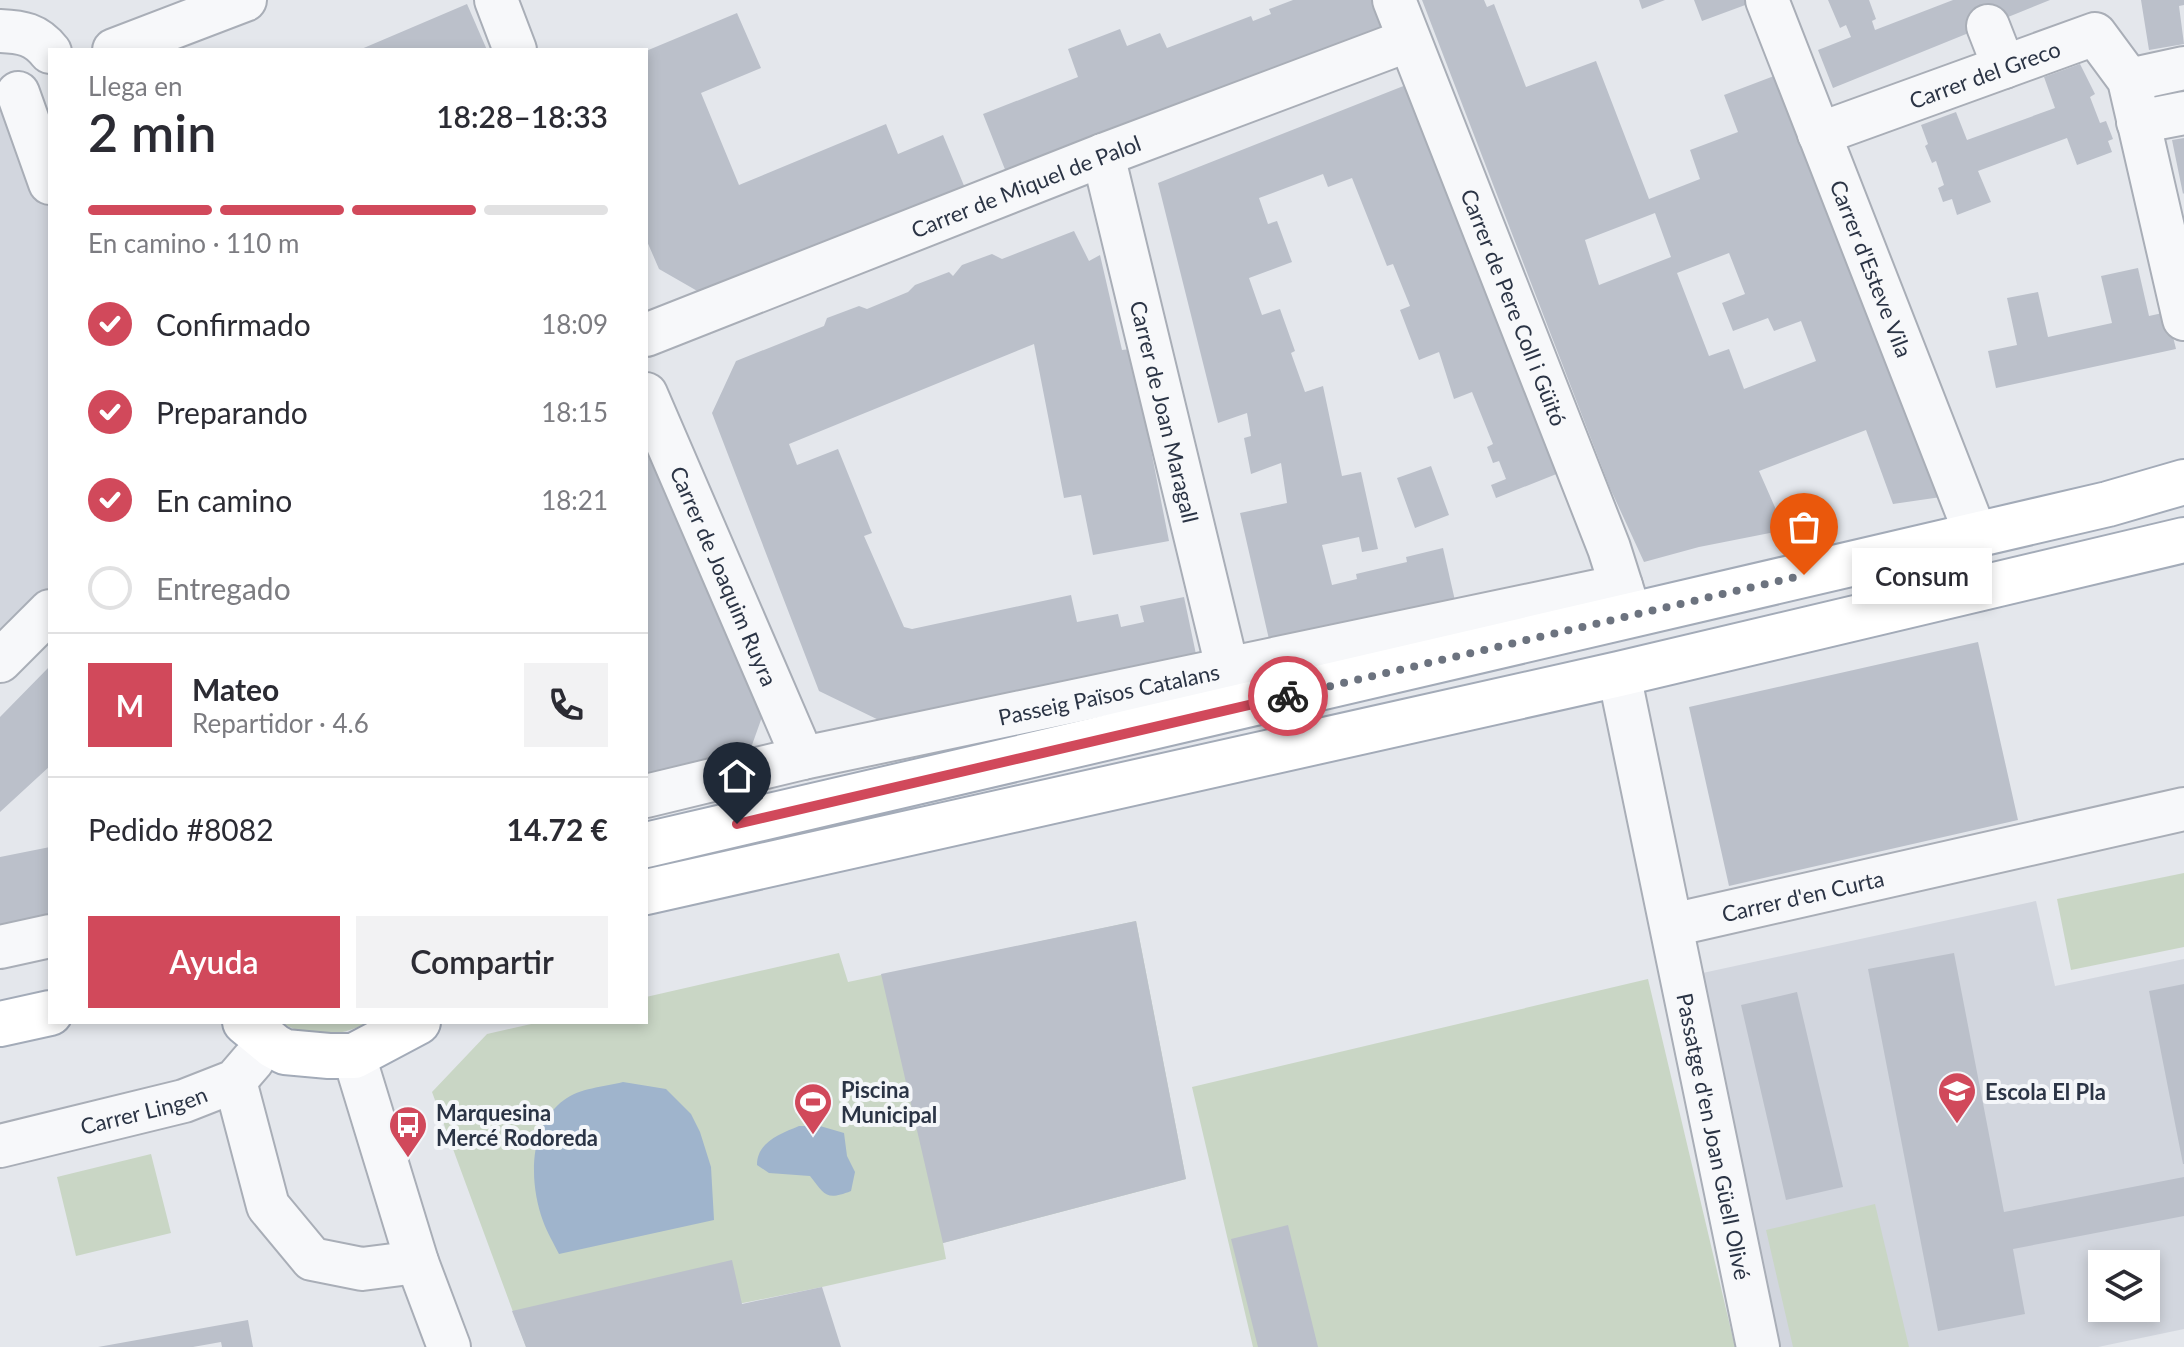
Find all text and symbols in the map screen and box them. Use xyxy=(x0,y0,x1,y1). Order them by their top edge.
street label: Carrer del Greco xyxy=(1905,34,2064,114)
text: Llega en xyxy=(88,70,183,102)
text: 18:28–18:33 xyxy=(436,98,608,134)
text: 2 min xyxy=(88,101,216,163)
street label: Carrer de Miquel de Palol xyxy=(907,129,1144,243)
street label: Carrer d'Esteve Vila xyxy=(1825,176,1919,361)
street label: Carrer de Pere Coll i Güitó xyxy=(1456,185,1573,430)
text: En camino · 110 m xyxy=(88,227,299,259)
street label: Carrer de Joan Maragall xyxy=(1125,298,1205,525)
icon: check xyxy=(88,302,132,346)
text: Confirmado xyxy=(156,306,311,342)
text: 18:09 xyxy=(541,308,608,340)
icon: check xyxy=(88,390,132,434)
text: Preparando xyxy=(156,394,308,430)
text: 18:15 xyxy=(541,396,608,428)
street label: Carrer de Joaquim Ruyra xyxy=(665,462,784,690)
icon: check xyxy=(88,478,132,522)
text: En camino xyxy=(156,482,292,518)
text: 18:21 xyxy=(541,484,608,516)
pin xyxy=(1770,493,1838,575)
icon: bag xyxy=(1782,505,1826,549)
callout: Consum xyxy=(1852,547,1992,603)
text: Consum xyxy=(1875,560,1969,592)
text: Entregado xyxy=(156,570,291,606)
courier xyxy=(1248,656,1328,736)
street label: Passeig Països Catalans xyxy=(996,657,1222,730)
button: phone xyxy=(524,663,608,747)
text: Mateo xyxy=(192,671,279,707)
icon: bike xyxy=(1266,674,1310,718)
text: M xyxy=(116,687,144,723)
text: Repartidor · 4.6 xyxy=(192,707,369,739)
pin xyxy=(703,742,771,824)
icon: home xyxy=(715,754,759,798)
text: Pedido #8082 xyxy=(88,811,274,847)
text: 14.72 € xyxy=(507,811,608,847)
street label: Carrer d'en Curta xyxy=(1719,864,1886,927)
button: Ayuda xyxy=(88,916,340,1008)
button: Compartir xyxy=(356,916,608,1008)
street label: Passatge d'en Joan Güell Olivé xyxy=(1672,991,1757,1282)
school or university icon: Escola El Pla xyxy=(1936,1070,1978,1125)
place label: Piscina Municipal xyxy=(841,1076,937,1128)
place label: Escola El Pla xyxy=(1985,1078,2106,1105)
street label: Carrer Lingen xyxy=(77,1080,211,1139)
sports icon: Piscina Municipal xyxy=(792,1081,834,1136)
place label: Marquesina Mercé Rodoreda xyxy=(436,1099,598,1151)
bus stop icon: Marquesina Mercé Rodoreda xyxy=(387,1104,429,1159)
map controls xyxy=(2088,1250,2160,1322)
button: layers xyxy=(2088,1250,2160,1322)

